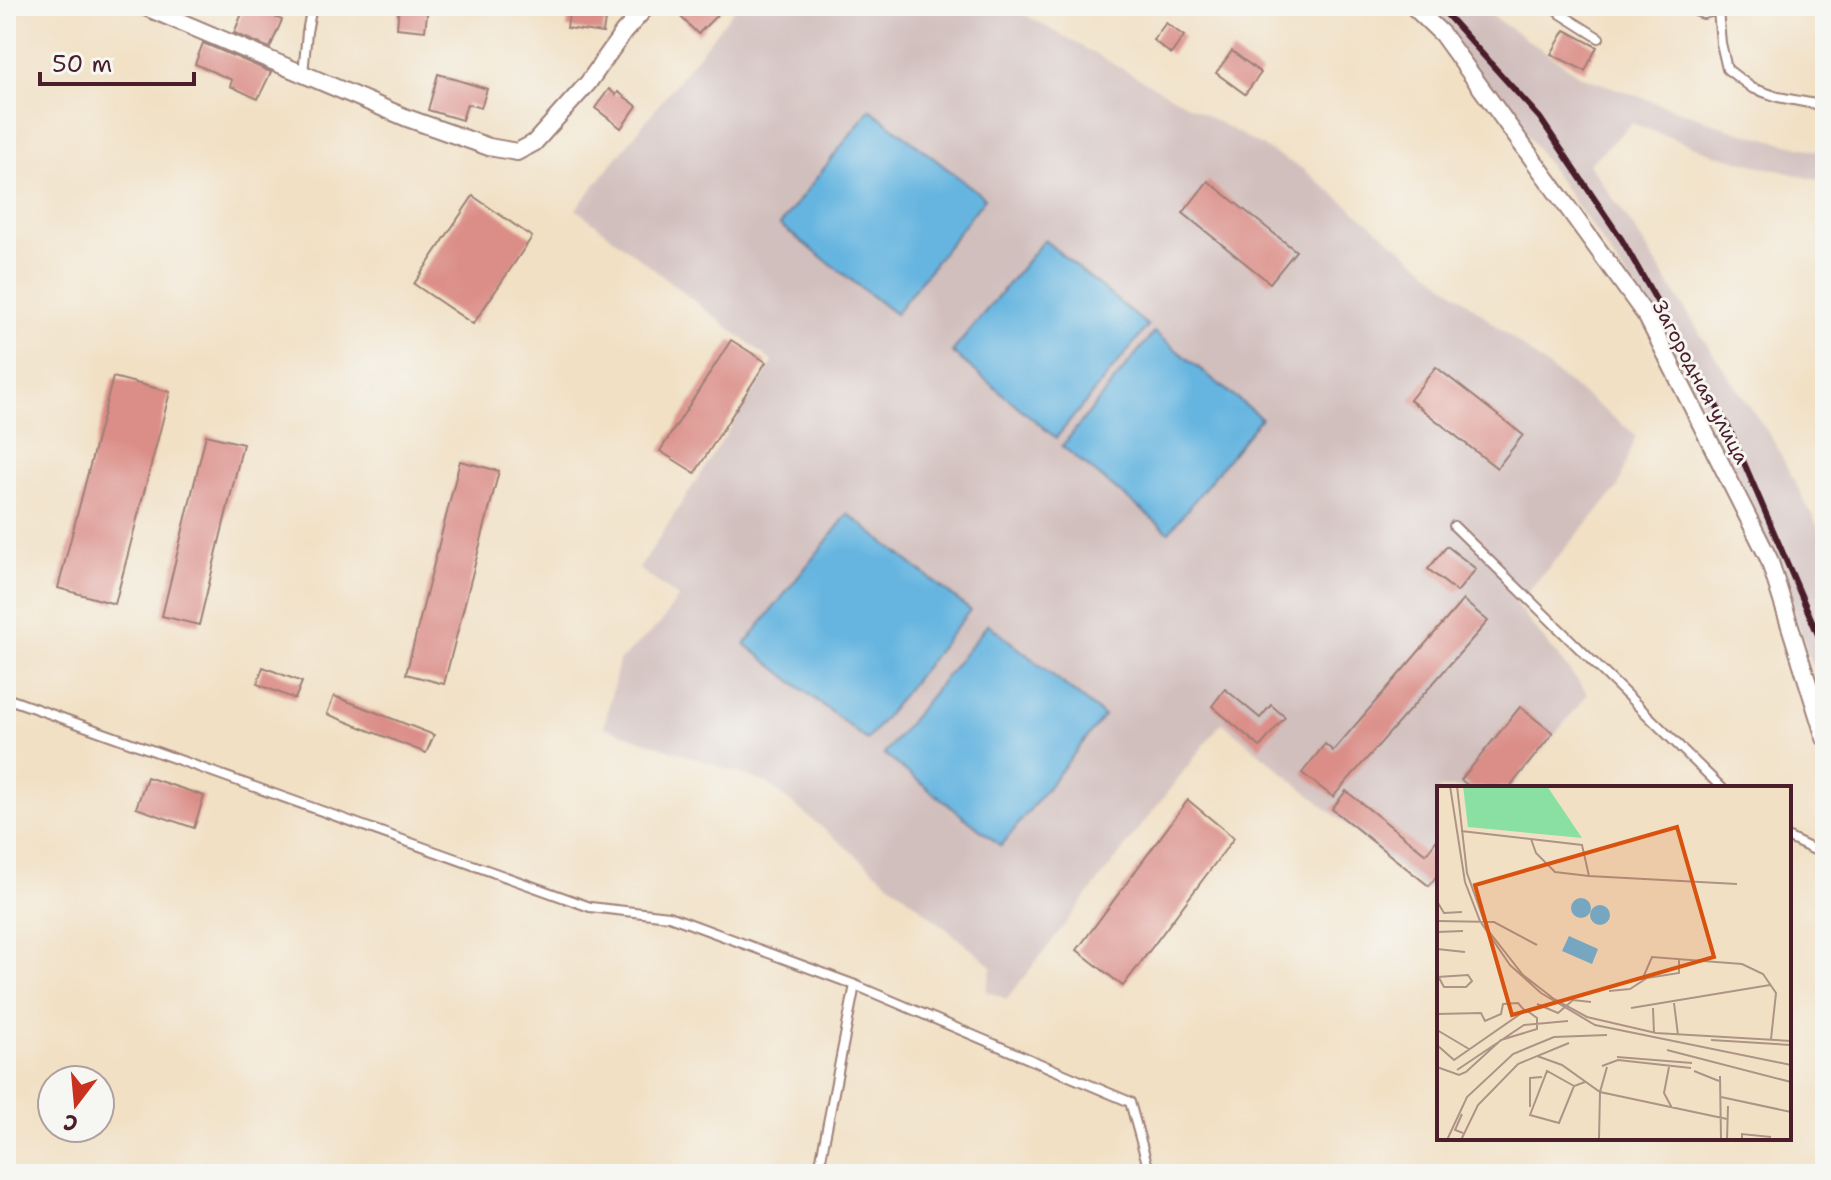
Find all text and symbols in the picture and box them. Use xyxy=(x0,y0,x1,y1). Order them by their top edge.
scale bar xyxy=(40,36,194,86)
text: 50 m xyxy=(52,48,112,80)
street label: Загородная улица xyxy=(1647,296,1755,469)
inset map xyxy=(1437,786,1791,1140)
north arrow xyxy=(36,1064,116,1144)
text: С xyxy=(60,1107,81,1139)

